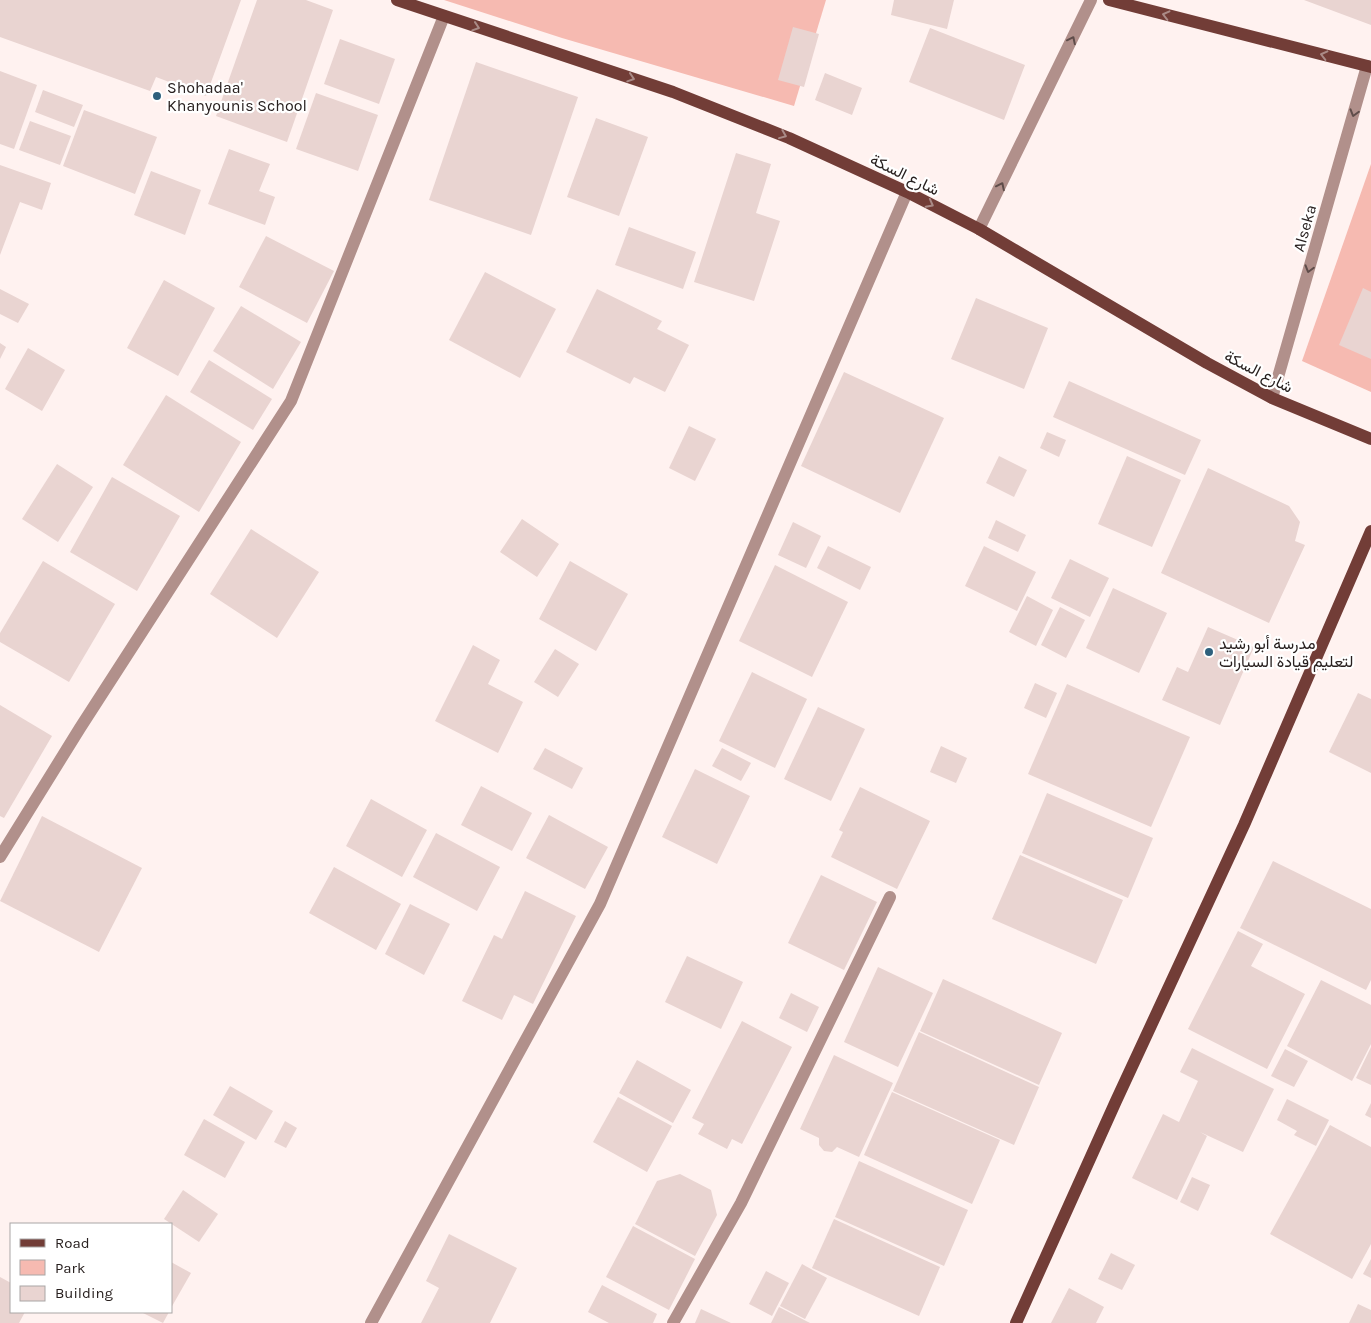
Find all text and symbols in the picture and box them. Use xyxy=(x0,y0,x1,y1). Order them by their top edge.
one-way arrow xyxy=(1162,10,1171,21)
one-way arrow xyxy=(472,21,480,31)
one-way arrow xyxy=(1066,36,1076,45)
one-way arrow xyxy=(1319,50,1328,61)
one-way arrow xyxy=(626,72,634,82)
place label: Shohadaa' Khanyounis School xyxy=(167,78,307,115)
marker: Shohadaa' Khanyounis School xyxy=(151,90,163,102)
one-way arrow xyxy=(1349,109,1360,117)
one-way arrow xyxy=(778,129,787,140)
street label: شارع السكة xyxy=(866,150,942,201)
one-way arrow xyxy=(994,182,1004,191)
one-way arrow xyxy=(925,198,934,208)
street label: Alseka xyxy=(1289,202,1320,254)
one-way arrow xyxy=(1305,265,1315,273)
street label: شارع السكة xyxy=(1220,346,1296,399)
place label: مدرسة أبو رشيد لتعليم قيادة السيارات xyxy=(1219,634,1353,672)
marker: مدرسة أبو رشيد لتعليم قيادة السيارات xyxy=(1203,646,1215,658)
legend xyxy=(10,1223,172,1313)
text: Road xyxy=(55,1234,90,1252)
text: Park xyxy=(55,1259,85,1277)
text: Building xyxy=(55,1284,113,1302)

